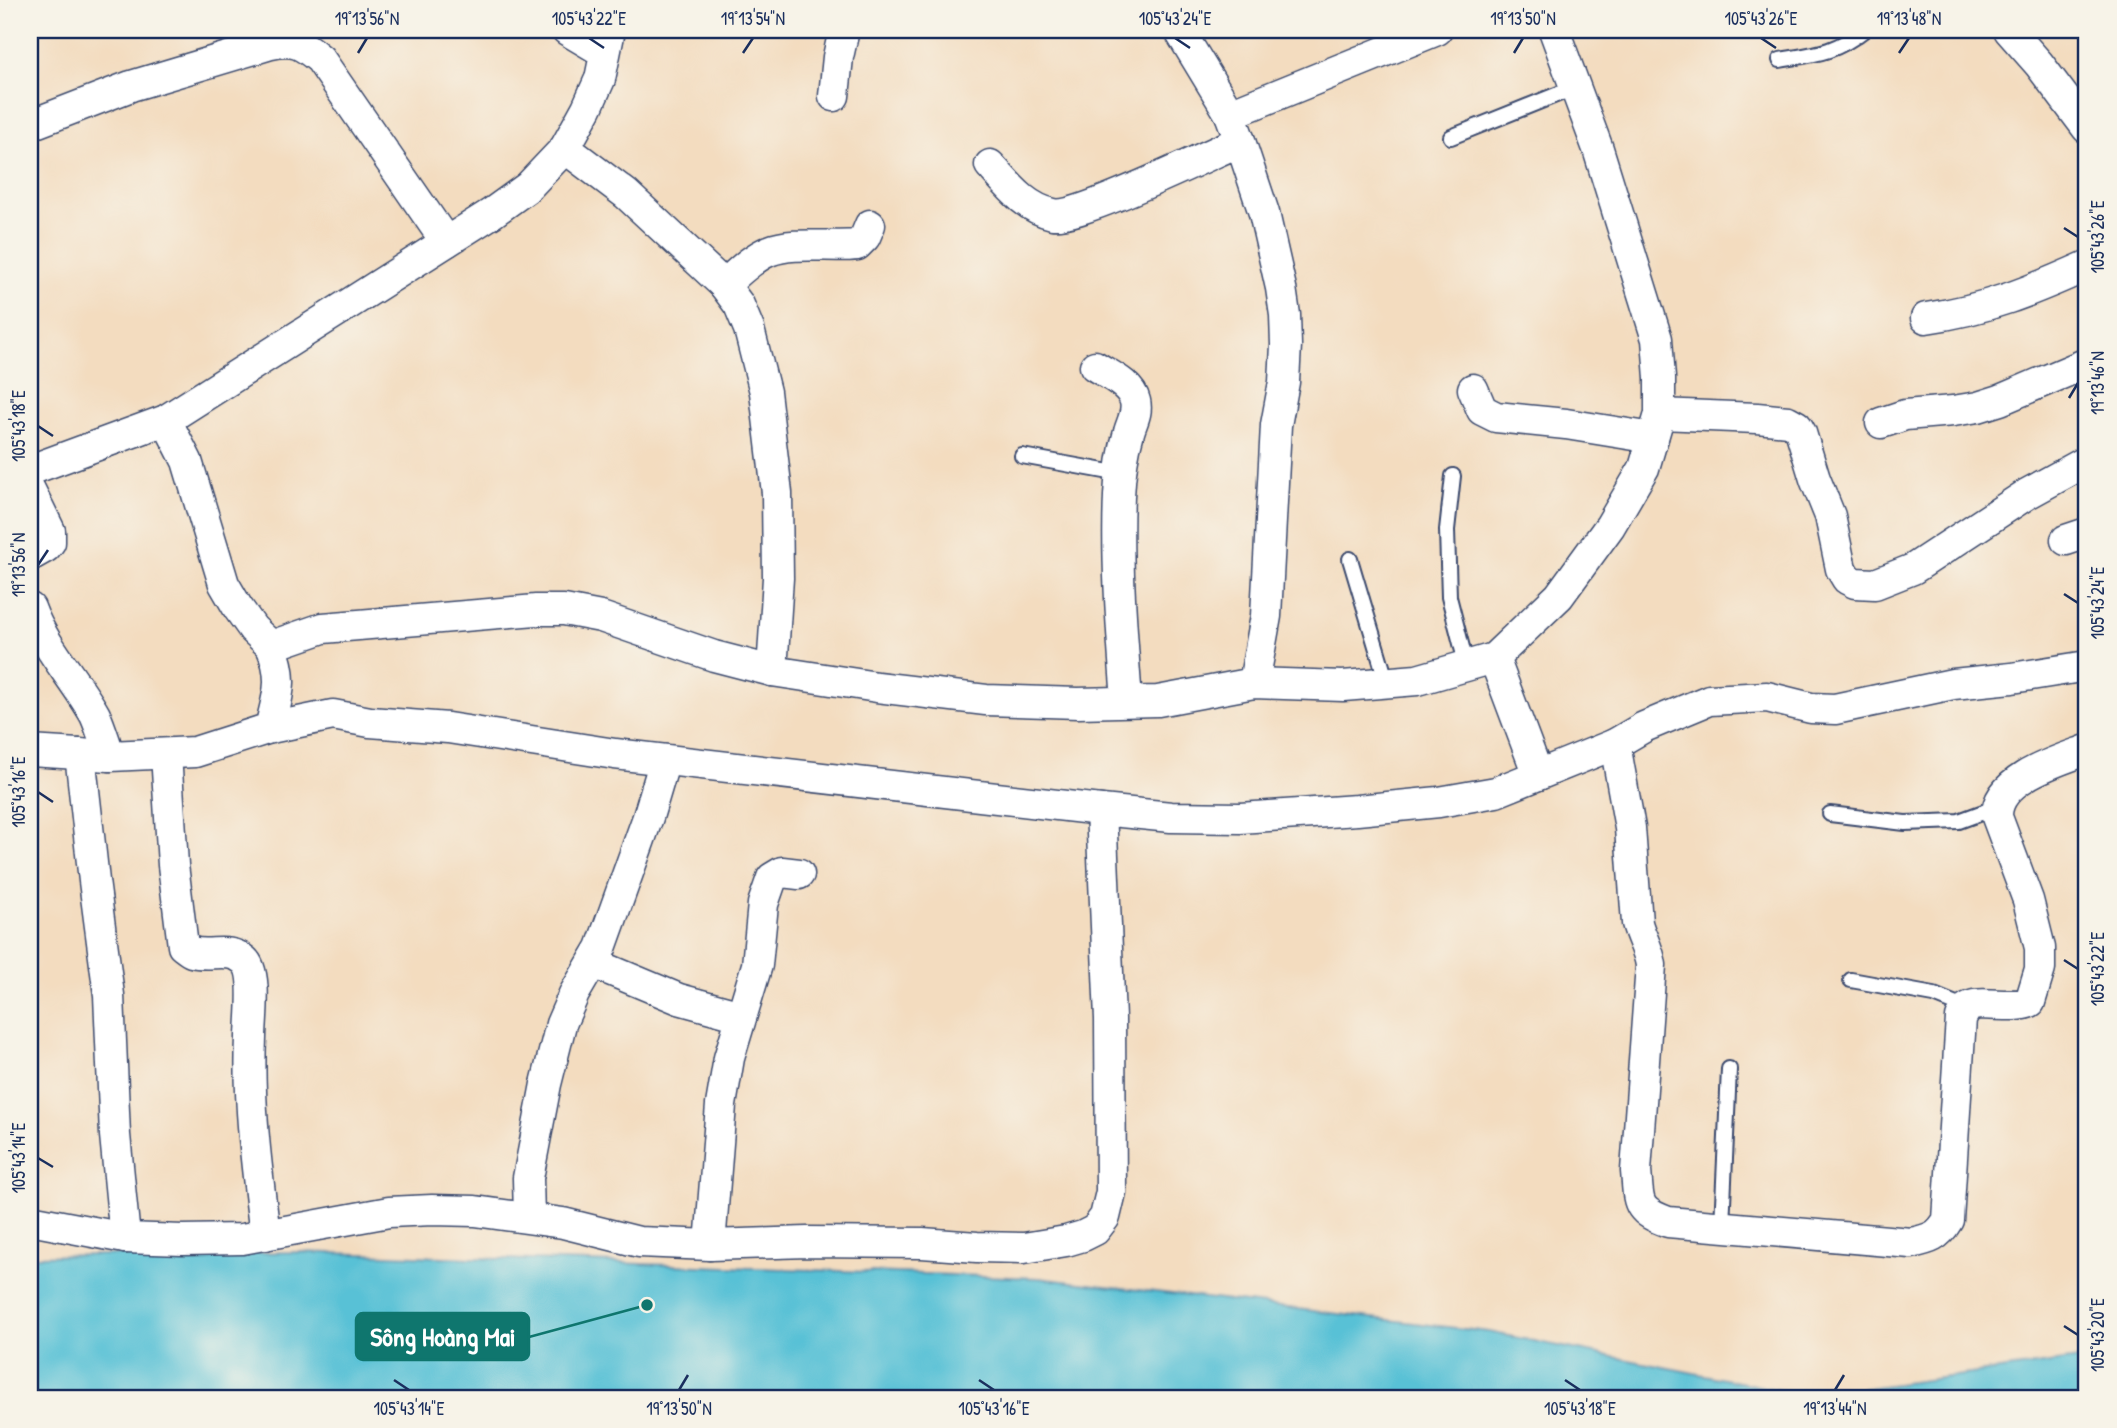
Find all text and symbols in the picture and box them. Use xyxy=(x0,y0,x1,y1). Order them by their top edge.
text: 19°13'56"N xyxy=(335,6,399,31)
text: 105°43'22"E xyxy=(552,6,626,31)
text: 19°13'54"N xyxy=(721,6,785,31)
text: 105°43'24"E xyxy=(1139,6,1211,31)
text: 19°13'50"N xyxy=(1490,6,1556,31)
text: 105°43'26"E xyxy=(1724,6,1798,31)
text: 19°13'48"N xyxy=(1877,6,1941,31)
text: 105°43'26"E xyxy=(2085,200,2110,274)
text: 19°13'46"N xyxy=(2085,351,2110,415)
text: 105°43'18"E xyxy=(6,390,31,462)
text: 19°13'56"N xyxy=(6,533,31,597)
text: 105°43'24"E xyxy=(2085,567,2110,639)
text: 105°43'16"E xyxy=(6,756,31,828)
text: 105°43'22"E xyxy=(2085,932,2110,1006)
text: 105°43'14"E xyxy=(6,1123,31,1193)
text: 105°43'20"E xyxy=(2085,1298,2110,1372)
callout: Sông Hoàng Mai xyxy=(356,1313,529,1360)
text: Sông Hoàng Mai xyxy=(370,1319,516,1355)
text: 105°43'14"E xyxy=(374,1396,444,1421)
text: 19°13'50"N xyxy=(646,1396,712,1421)
text: 105°43'16"E xyxy=(958,1396,1030,1421)
text: 105°43'18"E xyxy=(1544,1396,1616,1421)
text: 19°13'44"N xyxy=(1803,1396,1867,1421)

